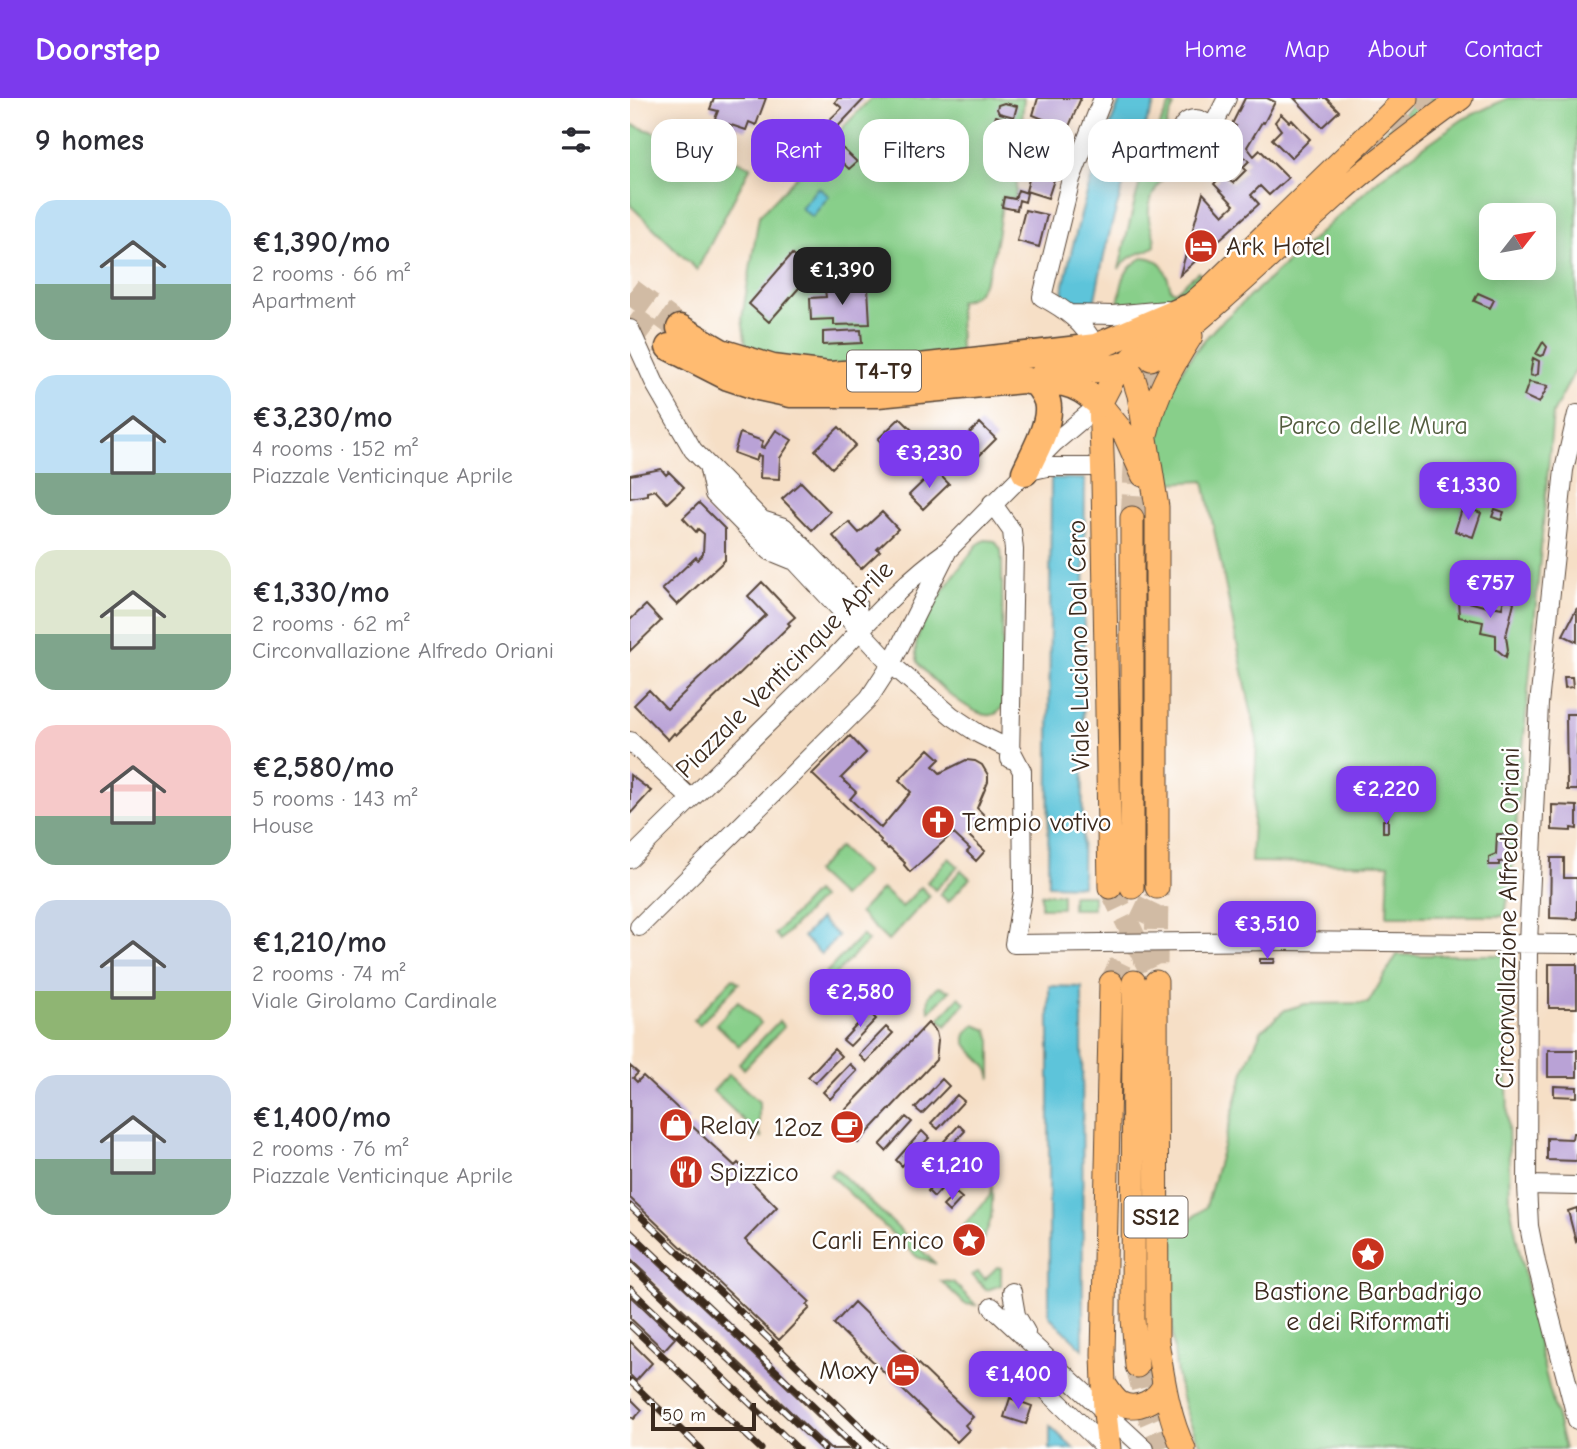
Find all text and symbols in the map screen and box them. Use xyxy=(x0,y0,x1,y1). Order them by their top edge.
text: Doorstep xyxy=(35,30,160,68)
text: Home xyxy=(1185,35,1246,63)
text: Map xyxy=(1284,35,1330,63)
text: About xyxy=(1368,35,1426,63)
text: Contact xyxy=(1464,35,1542,63)
chip: Buy xyxy=(651,119,737,182)
chip: Rent xyxy=(751,119,845,182)
chip: Filters xyxy=(859,119,969,182)
chip: New xyxy=(983,119,1074,182)
chip: Apartment xyxy=(1088,119,1243,182)
icon: filters xyxy=(557,121,595,159)
text: 9 homes xyxy=(35,123,144,158)
north arrow xyxy=(1479,203,1556,280)
map controls xyxy=(1479,203,1556,280)
text: €1,390/mo xyxy=(252,225,390,260)
hotel icon: Ark Hotel xyxy=(1182,227,1220,265)
icon: home xyxy=(91,228,175,312)
place label: Ark Hotel xyxy=(1226,232,1330,262)
pin: €1,390 xyxy=(785,248,899,307)
text: €1,390 xyxy=(809,256,875,283)
text: 2 rooms · 66 m² xyxy=(252,260,410,287)
text: Apartment xyxy=(252,287,355,314)
road number: T4-T9 xyxy=(847,350,921,392)
text: €3,230/mo xyxy=(252,400,393,435)
icon: home xyxy=(91,403,175,487)
park label: Parco delle Mura xyxy=(1278,411,1468,441)
pin: €3,230 xyxy=(872,430,986,490)
text: 4 rooms · 152 m² xyxy=(252,435,418,462)
text: €3,230 xyxy=(895,439,963,466)
text: Piazzale Venticinque Aprile xyxy=(252,462,513,489)
pin: €1,330 xyxy=(1411,462,1525,522)
text: €1,330 xyxy=(1435,471,1501,498)
street label: Viale Luciano Dal Cero xyxy=(1062,520,1096,772)
street label: Piazzale Venticinque Aprile xyxy=(670,555,900,785)
pin: €757 xyxy=(1449,560,1531,620)
text: €757 xyxy=(1466,569,1514,596)
text: €1,330/mo xyxy=(252,575,389,610)
icon: home xyxy=(91,578,175,662)
text: 2 rooms · 62 m² xyxy=(252,610,410,637)
text: Circonvallazione Alfredo Oriani xyxy=(252,637,554,664)
street label: Circonvallazione Alfredo Oriani xyxy=(1490,747,1526,1089)
text: €2,580/mo xyxy=(252,750,394,785)
icon: home xyxy=(91,753,175,837)
pin: €2,220 xyxy=(1329,766,1443,826)
text: €2,220 xyxy=(1352,775,1420,802)
text: 5 rooms · 143 m² xyxy=(252,785,418,812)
church icon: Tempio votivo xyxy=(919,803,957,841)
place label: Tempio votivo xyxy=(962,808,1111,838)
text: House xyxy=(252,812,314,839)
pin: €3,510 xyxy=(1210,902,1324,961)
text: €3,510 xyxy=(1234,910,1300,937)
text: €1,210/mo xyxy=(252,925,387,960)
icon: home xyxy=(91,928,175,1012)
text: 2 rooms · 74 m² xyxy=(252,960,405,987)
pin: €2,580 xyxy=(803,970,917,1029)
text: €2,580 xyxy=(826,978,894,1005)
text: Viale Girolamo Cardinale xyxy=(252,987,497,1014)
text: €1,400/mo xyxy=(252,1100,391,1135)
icon: home xyxy=(91,1103,175,1187)
shop icon: Relay xyxy=(657,1106,695,1144)
cafe icon: 12oz xyxy=(828,1108,866,1146)
place label: Relay xyxy=(700,1111,759,1141)
place label: 12oz xyxy=(774,1113,822,1143)
text: 2 rooms · 76 m² xyxy=(252,1135,408,1162)
pin: €1,210 xyxy=(895,1142,1009,1202)
text: €1,210 xyxy=(921,1151,983,1178)
restaurant icon: Spizzico xyxy=(667,1153,705,1191)
place label: Spizzico xyxy=(710,1158,799,1188)
text: Piazzale Venticinque Aprile xyxy=(252,1162,513,1189)
road number: SS12 xyxy=(1124,1196,1188,1238)
place icon: Carli Enrico xyxy=(950,1221,988,1259)
place label: Carli Enrico xyxy=(811,1226,944,1256)
place icon: Bastione Barbadrigo e dei Riformati xyxy=(1349,1235,1387,1273)
place label: Bastione Barbadrigo e dei Riformati xyxy=(1254,1277,1482,1337)
hotel icon: Moxy xyxy=(884,1351,922,1389)
pin: €1,400 xyxy=(961,1352,1075,1411)
place label: Moxy xyxy=(819,1356,878,1386)
text: €1,400 xyxy=(985,1360,1051,1387)
scale bar xyxy=(651,1400,756,1432)
text: 50 m xyxy=(662,1404,706,1426)

